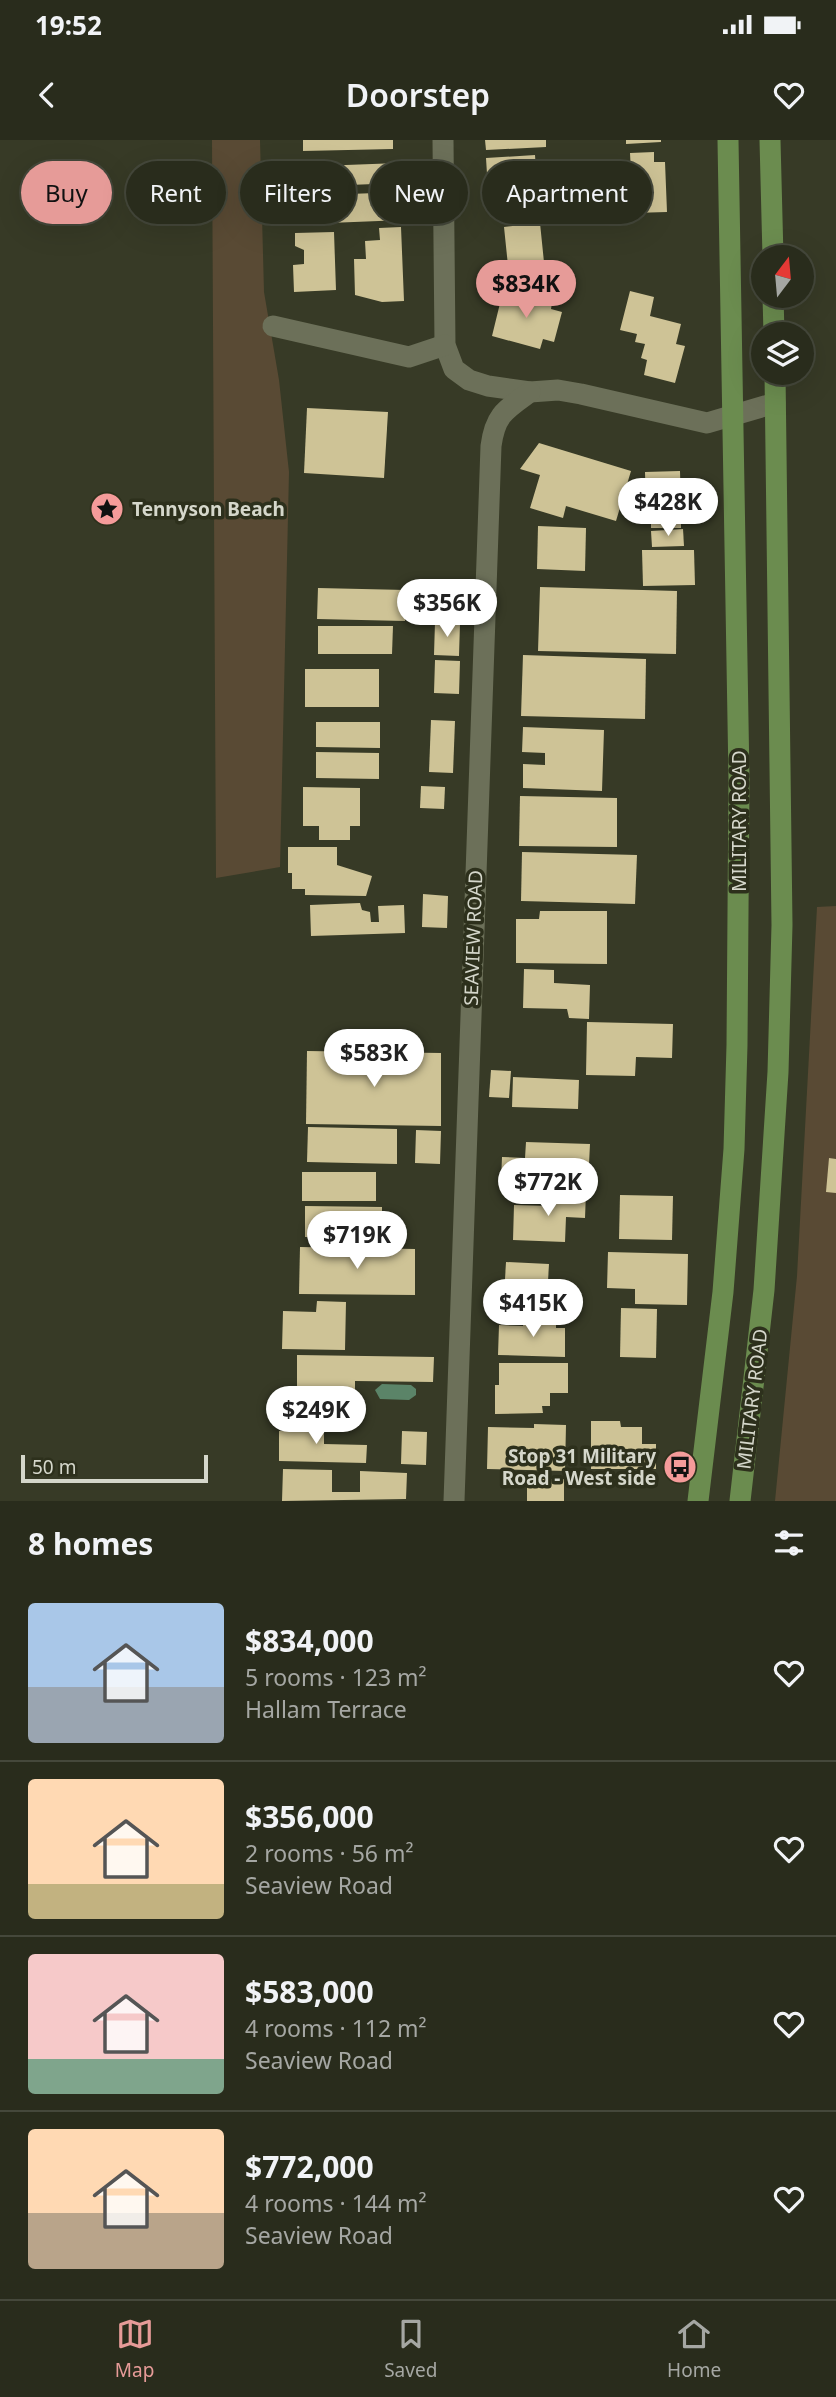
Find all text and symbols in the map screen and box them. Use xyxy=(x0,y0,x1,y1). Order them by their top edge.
text: 19:52 xyxy=(35,7,102,43)
text: Doorstep xyxy=(346,73,490,116)
icon: back xyxy=(28,76,66,114)
icon: heart xyxy=(770,76,808,114)
chip: Buy xyxy=(21,161,112,224)
chip: Rent xyxy=(126,161,226,224)
chip: Filters xyxy=(240,161,356,224)
chip: New xyxy=(370,161,468,224)
chip: Apartment xyxy=(482,161,652,224)
north arrow xyxy=(751,245,814,308)
map controls xyxy=(751,245,814,385)
pin: $834K xyxy=(477,260,575,320)
text: $834K xyxy=(492,267,560,299)
button: layers xyxy=(751,322,814,385)
pin: $428K xyxy=(619,478,717,538)
text: $428K xyxy=(634,485,702,517)
place icon: Tennyson Beach xyxy=(88,490,126,528)
place label: Tennyson Beach xyxy=(132,496,285,522)
pin: $356K xyxy=(398,580,496,639)
text: $356K xyxy=(413,586,481,618)
street label: MILITARY ROAD xyxy=(726,750,752,892)
street label: SEAVIEW ROAD xyxy=(458,870,488,1006)
pin: $583K xyxy=(325,1030,423,1089)
text: $583K xyxy=(340,1036,408,1068)
pin: $772K xyxy=(499,1158,597,1218)
text: $772K xyxy=(514,1165,582,1197)
pin: $719K xyxy=(308,1212,406,1271)
text: $719K xyxy=(323,1218,391,1250)
pin: $415K xyxy=(484,1280,582,1339)
text: $415K xyxy=(499,1286,567,1318)
street label: MILITARY ROAD xyxy=(730,1327,774,1471)
pin: $249K xyxy=(267,1386,365,1446)
text: $249K xyxy=(282,1393,350,1425)
place label: Stop 31 Military Road - West side xyxy=(502,1443,656,1491)
bus stop icon: Stop 31 Military Road - West side xyxy=(661,1448,699,1486)
scale bar xyxy=(21,1452,208,1484)
text: 50 m xyxy=(32,1454,76,1480)
text: 8 homes xyxy=(28,1523,153,1564)
icon: filters xyxy=(770,1524,808,1562)
text: $834,000 xyxy=(245,1620,374,1661)
icon: home xyxy=(84,1631,168,1715)
icon: heart xyxy=(770,1654,808,1692)
text: 5 rooms · 123 m² xyxy=(245,1661,427,1693)
text: Hallam Terrace xyxy=(245,1693,407,1725)
text: $356,000 xyxy=(245,1796,374,1837)
icon: home xyxy=(84,1807,168,1891)
icon: heart xyxy=(770,1830,808,1868)
text: 2 rooms · 56 m² xyxy=(245,1837,414,1869)
text: Seaview Road xyxy=(245,1869,393,1901)
text: $583,000 xyxy=(245,1971,374,2012)
icon: home xyxy=(84,1982,168,2066)
icon: heart xyxy=(770,2005,808,2043)
text: 4 rooms · 112 m² xyxy=(245,2012,427,2044)
text: Seaview Road xyxy=(245,2044,393,2076)
text: $772,000 xyxy=(245,2146,374,2187)
icon: home xyxy=(84,2157,168,2241)
icon: heart xyxy=(770,2180,808,2218)
text: 4 rooms · 144 m² xyxy=(245,2187,427,2219)
text: Seaview Road xyxy=(245,2219,393,2251)
tab: Map xyxy=(115,2315,154,2383)
tab: Saved xyxy=(384,2315,437,2383)
tab: Home xyxy=(667,2315,721,2383)

